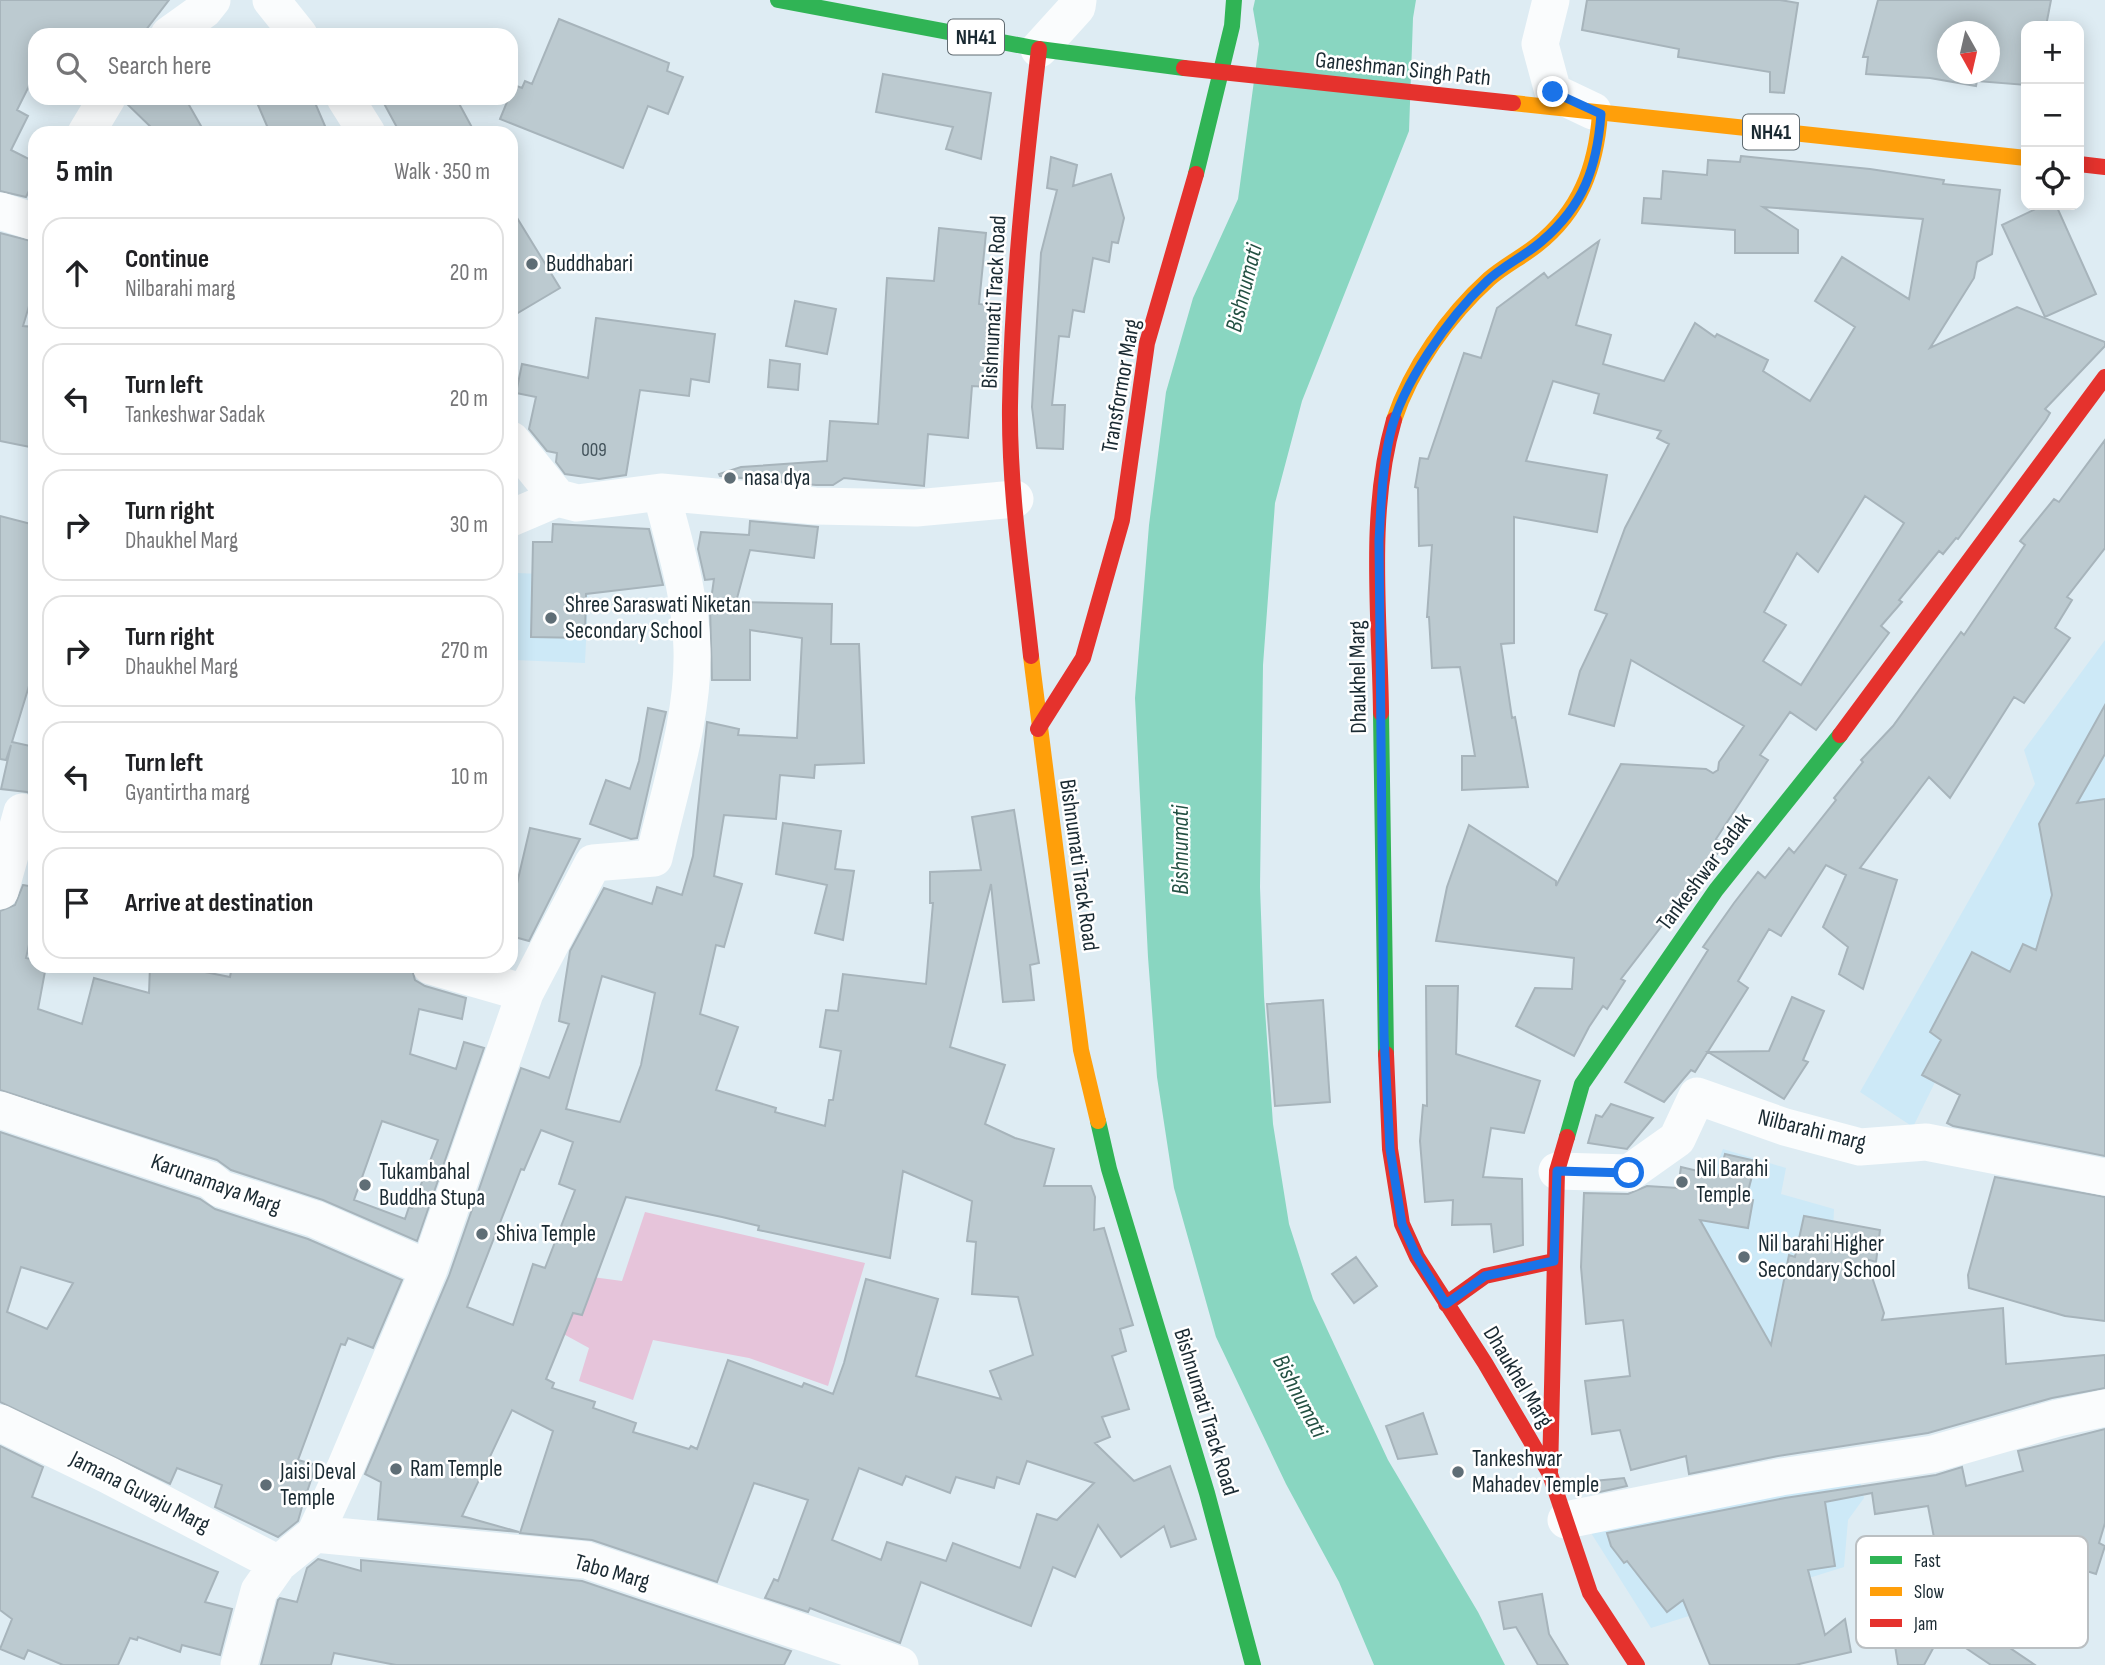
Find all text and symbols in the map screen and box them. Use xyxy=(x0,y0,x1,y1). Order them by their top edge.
road number: NH41 xyxy=(948,20,1004,54)
north arrow xyxy=(1937,21,2000,84)
map controls xyxy=(2021,21,2084,210)
button: + xyxy=(2021,21,2084,84)
search box xyxy=(28,28,518,105)
street label: Ganeshman Singh Path xyxy=(1314,46,1492,92)
icon: search xyxy=(52,48,90,86)
text: Search here xyxy=(108,51,211,82)
route end xyxy=(1537,76,1568,107)
button: − xyxy=(2021,84,2084,147)
road number: NH41 xyxy=(1743,114,1799,150)
button: locate xyxy=(2021,147,2084,210)
text: 5 min xyxy=(56,154,113,190)
text: Walk · 350 m xyxy=(394,158,490,186)
street label: Bishnumati Track Road xyxy=(975,215,1013,389)
water label: Bishnumati xyxy=(1219,240,1269,335)
text: Continue xyxy=(125,244,209,275)
place label: Buddhabari xyxy=(546,250,633,278)
icon: ahead xyxy=(58,254,96,292)
marker: Buddhabari xyxy=(524,256,540,272)
text: 20 m xyxy=(450,259,488,287)
text: Nilbarahi marg xyxy=(125,275,235,303)
street label: Transformor Marg xyxy=(1095,317,1147,455)
text: Turn left xyxy=(125,370,203,401)
icon: left xyxy=(58,380,96,418)
text: 20 m xyxy=(450,385,488,413)
text: Tankeshwar Sadak xyxy=(125,401,265,429)
house number: 009 xyxy=(581,439,607,462)
place label: nasa dya xyxy=(744,464,810,492)
marker: nasa dya xyxy=(722,470,738,486)
text: Turn right xyxy=(125,496,214,527)
icon: right xyxy=(58,506,96,544)
text: 30 m xyxy=(450,511,488,539)
text: Dhaukhel Marg xyxy=(125,527,238,555)
place label: Shree Saraswati Niketan Secondary School xyxy=(565,591,751,645)
marker: Shree Saraswati Niketan Secondary School xyxy=(543,610,559,626)
street label: Dhaukhel Marg xyxy=(1343,620,1373,734)
text: Turn right xyxy=(125,622,214,653)
icon: right xyxy=(58,632,96,670)
text: 270 m xyxy=(441,637,488,665)
text: Dhaukhel Marg xyxy=(125,653,238,681)
text: Turn left xyxy=(125,748,203,779)
icon: left xyxy=(58,758,96,796)
text: 10 m xyxy=(451,763,488,791)
street label: Bishnumati Track Road xyxy=(1053,777,1105,953)
text: Gyantirtha marg xyxy=(125,779,250,807)
water label: Bishnumati xyxy=(1166,805,1195,895)
street label: Tankeshwar Sadak xyxy=(1651,808,1757,936)
icon: arrive xyxy=(58,884,96,922)
text: Arrive at destination xyxy=(125,888,313,919)
street label: Nilbarahi marg xyxy=(1755,1103,1869,1157)
street label: Karunamaya Marg xyxy=(147,1148,285,1220)
place label: Nil Barahi Temple xyxy=(1696,1155,1768,1209)
route start xyxy=(1613,1157,1644,1188)
place label: Tukambahal Buddha Stupa xyxy=(379,1158,485,1212)
marker: Nil Barahi Temple xyxy=(1674,1174,1690,1190)
marker: Tukambahal Buddha Stupa xyxy=(357,1177,373,1193)
place label: Shiva Temple xyxy=(496,1220,596,1248)
marker: Shiva Temple xyxy=(474,1226,490,1242)
place label: Nil barahi Higher Secondary School xyxy=(1758,1230,1896,1284)
marker: Nil barahi Higher Secondary School xyxy=(1736,1249,1752,1265)
street label: Dhaukhel Marg xyxy=(1477,1321,1559,1433)
street label: Bishnumati Track Road xyxy=(1167,1325,1245,1499)
water label: Bishnumati xyxy=(1266,1350,1334,1443)
street label: Jamana Guvaju Marg xyxy=(65,1444,215,1539)
place label: Tankeshwar Mahadev Temple xyxy=(1472,1445,1599,1499)
place label: Ram Temple xyxy=(410,1455,502,1483)
place label: Jaisi Deval Temple xyxy=(279,1458,356,1512)
marker: Ram Temple xyxy=(388,1461,404,1477)
marker: Tankeshwar Mahadev Temple xyxy=(1450,1464,1466,1480)
marker: Jaisi Deval Temple xyxy=(258,1477,274,1493)
legend xyxy=(1856,1536,2088,1648)
street label: Tabo Marg xyxy=(571,1548,653,1596)
text: Fast xyxy=(1914,1550,1941,1573)
text: Slow xyxy=(1914,1581,1944,1604)
text: Jam xyxy=(1913,1613,1937,1636)

